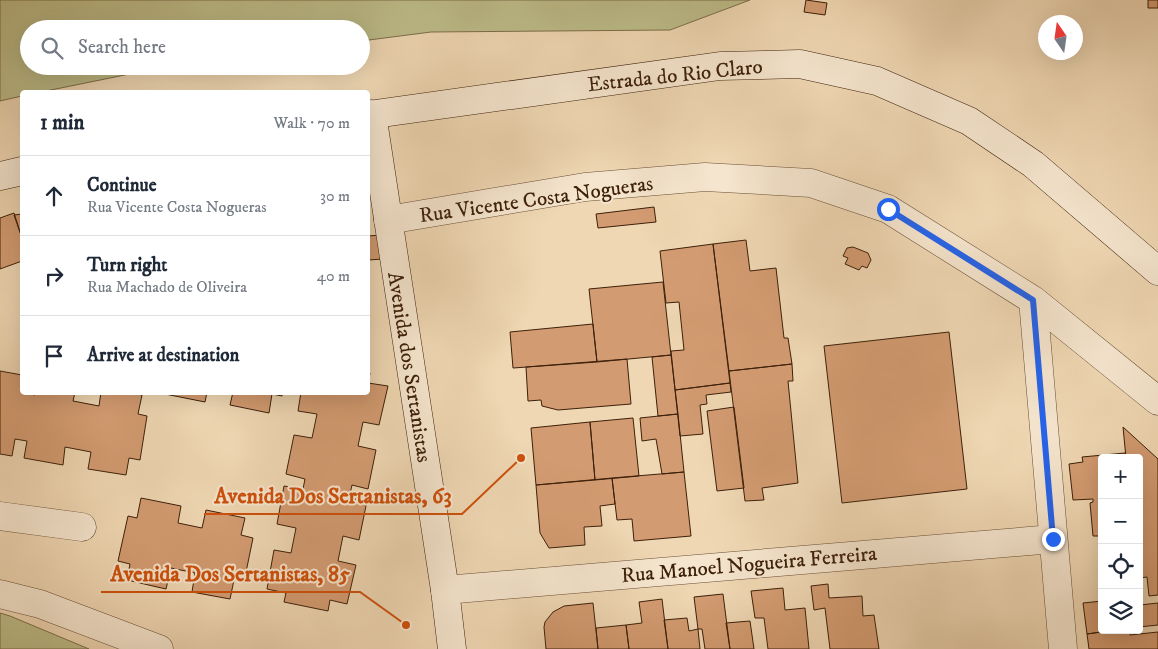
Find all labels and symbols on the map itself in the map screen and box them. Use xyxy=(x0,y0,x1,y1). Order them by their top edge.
north arrow xyxy=(1038,15,1083,60)
street label: Estrada do Rio Claro xyxy=(586,54,764,98)
street label: Rua Vicente Costa Nogueras xyxy=(418,171,655,229)
route start xyxy=(877,198,900,221)
street label: Avenida dos Sertanistas xyxy=(381,270,437,464)
callout: Avenida Dos Sertanistas, 63 xyxy=(204,477,462,514)
text: Avenida Dos Sertanistas, 63 xyxy=(213,483,452,510)
route end xyxy=(1042,528,1065,551)
street label: Rua Manoel Nogueira Ferreira xyxy=(620,541,878,589)
callout: Avenida Dos Sertanistas, 85 xyxy=(101,555,360,592)
text: Avenida Dos Sertanistas, 85 xyxy=(109,561,350,588)

